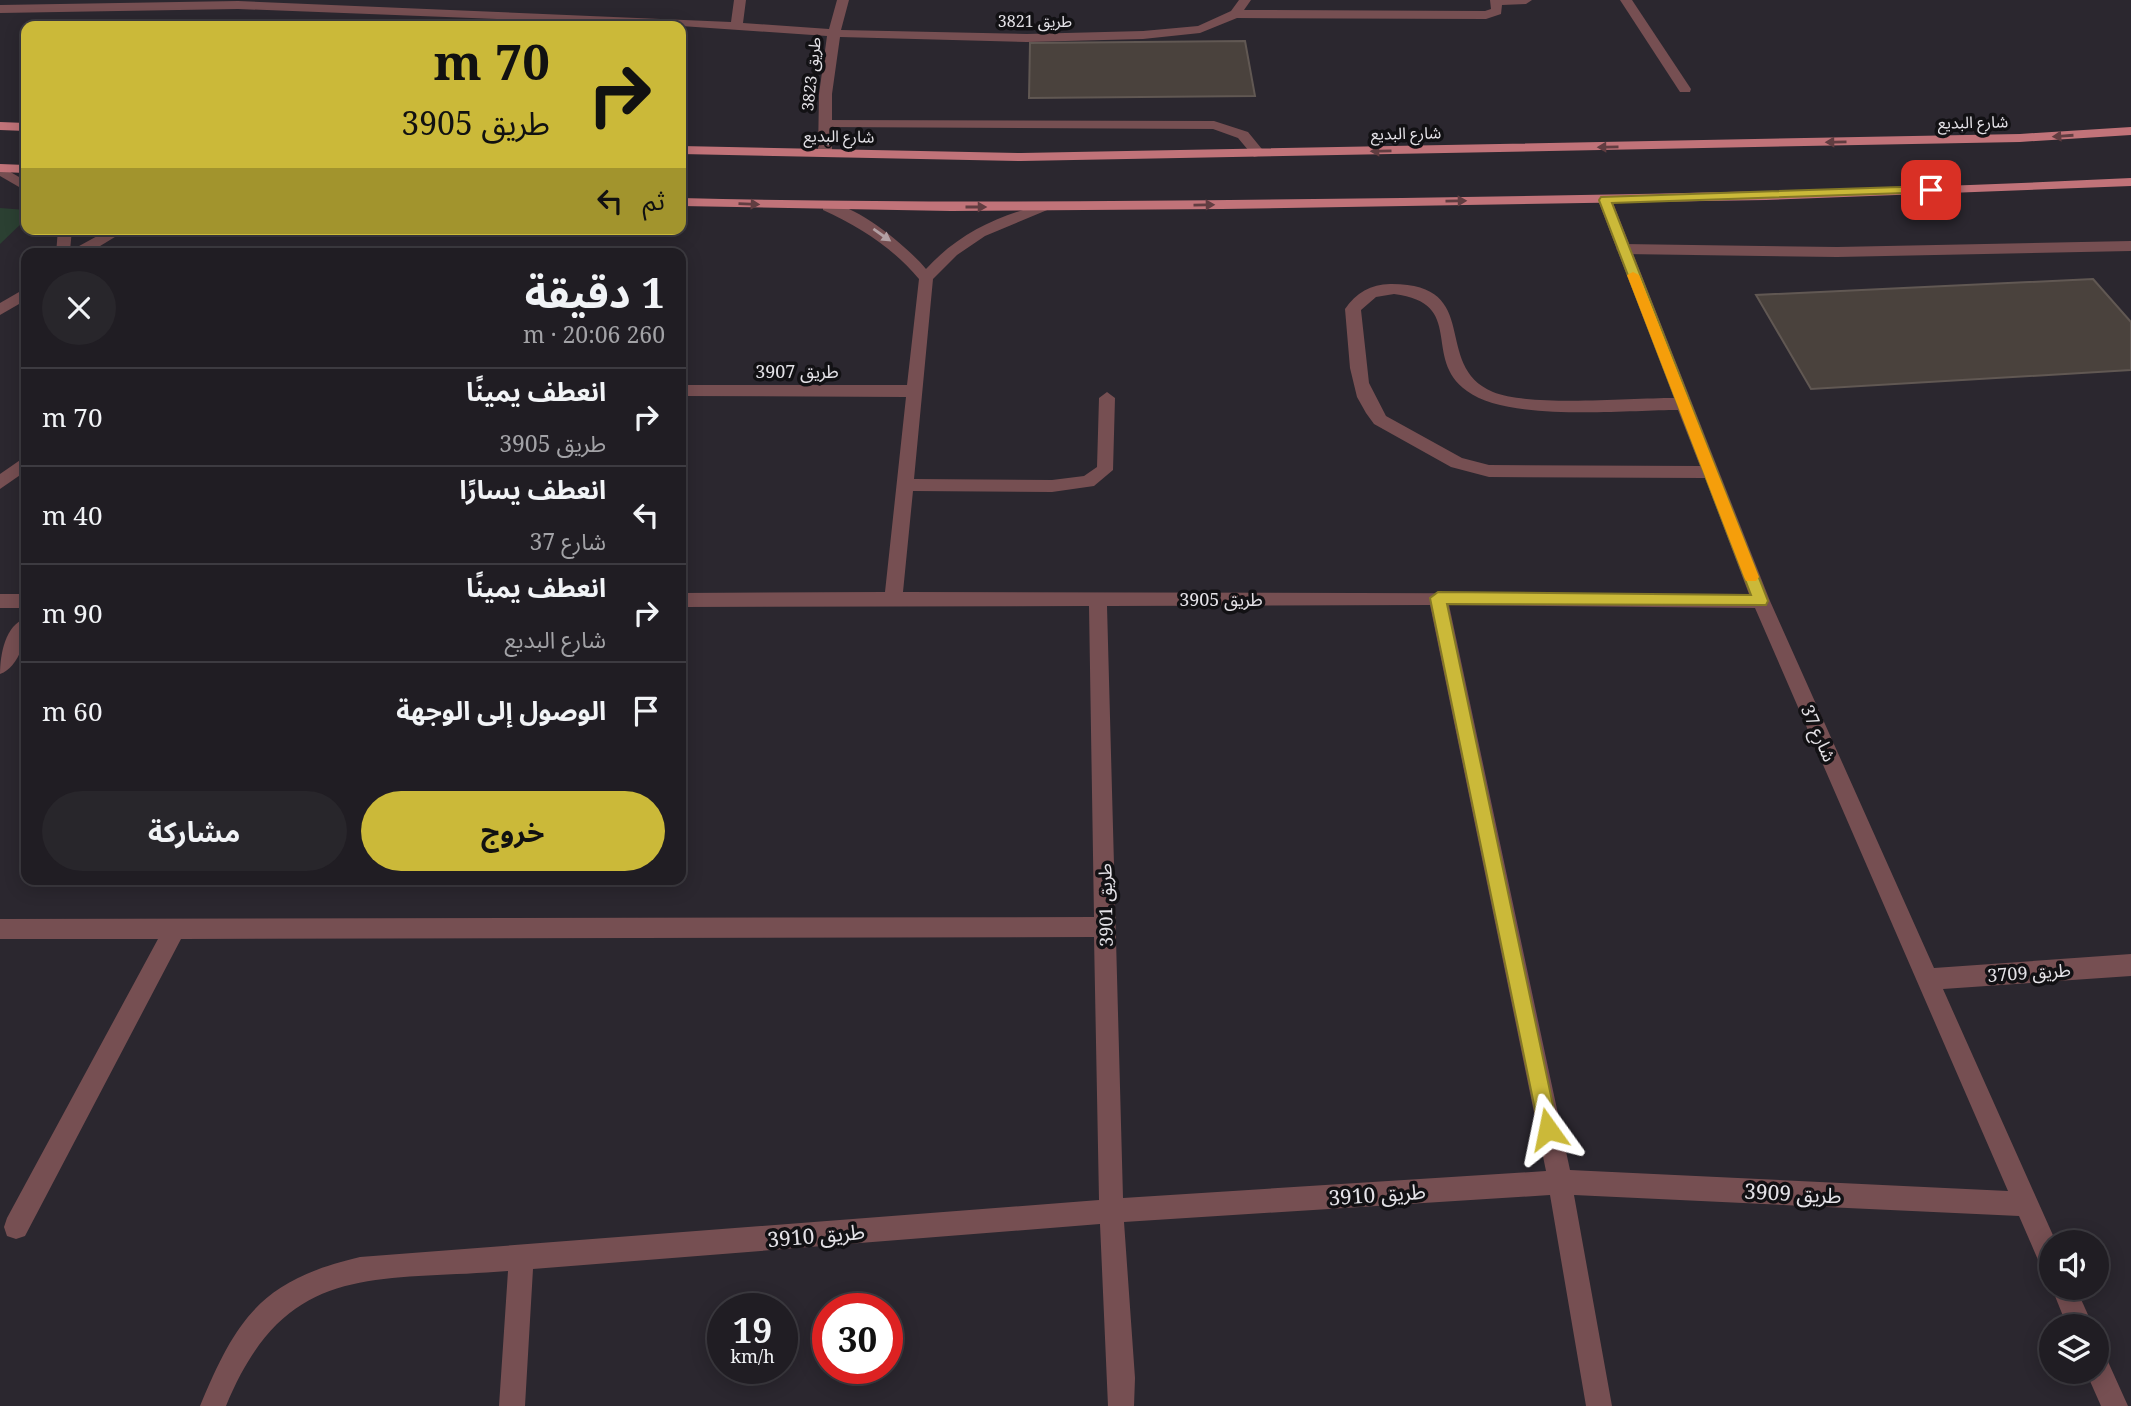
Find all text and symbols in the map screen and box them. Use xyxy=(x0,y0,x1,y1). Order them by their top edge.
street label: طريق 3821 xyxy=(998,10,1072,32)
text: 70 m xyxy=(434,28,550,94)
street label: طريق 3823 xyxy=(796,36,826,112)
icon: right xyxy=(574,49,665,140)
text: طريق 3905 xyxy=(401,101,550,144)
street label: شارع البديع xyxy=(1938,110,2009,136)
street label: شارع البديع xyxy=(1371,121,1442,147)
street label: شارع البديع xyxy=(803,124,874,150)
one-way arrow xyxy=(2052,130,2074,141)
one-way arrow xyxy=(1824,136,1846,148)
one-way arrow xyxy=(1597,141,1619,152)
one-way arrow xyxy=(1369,146,1391,157)
pin xyxy=(1901,160,1961,220)
icon: arrive xyxy=(1912,171,1950,209)
icon: left xyxy=(591,182,629,220)
text: ثم xyxy=(643,182,665,218)
one-way arrow xyxy=(1445,196,1467,207)
one-way arrow xyxy=(738,198,760,210)
one-way arrow xyxy=(1193,199,1215,211)
one-way arrow xyxy=(966,201,988,213)
one-way arrow xyxy=(873,228,891,242)
text: 1 دقيقة xyxy=(525,263,665,320)
button: close xyxy=(42,271,116,345)
text: 260 m · 20:06 xyxy=(523,318,665,350)
street label: طريق 3907 xyxy=(755,359,839,383)
text: انعطف يمينًا xyxy=(466,373,606,409)
icon: right xyxy=(627,398,665,436)
text: 70 m xyxy=(42,399,102,435)
text: طريق 3905 xyxy=(499,427,606,459)
text: انعطف يسارًا xyxy=(460,471,606,507)
icon: left xyxy=(627,496,665,534)
text: 40 m xyxy=(42,497,102,533)
text: شارع 37 xyxy=(529,525,606,557)
text: انعطف يمينًا xyxy=(466,569,606,605)
street label: طريق 3905 xyxy=(1179,587,1263,611)
icon: right xyxy=(627,594,665,632)
text: 90 m xyxy=(42,595,102,631)
text: شارع البديع xyxy=(505,623,606,655)
text: الوصول إلى الوجهة xyxy=(396,692,606,728)
icon: arrive xyxy=(627,692,665,730)
text: 60 m xyxy=(42,693,102,729)
street label: شارع 37 xyxy=(1793,701,1842,766)
button: مشاركة xyxy=(42,791,347,871)
button: خروج xyxy=(361,791,665,871)
street label: طريق 3901 xyxy=(1092,863,1118,947)
street label: طريق 3709 xyxy=(1986,957,2072,987)
position arrow xyxy=(1511,1092,1585,1166)
street label: طريق 3909 xyxy=(1744,1176,1842,1210)
street label: طريق 3910 xyxy=(1327,1177,1427,1211)
street label: طريق 3910 xyxy=(766,1217,866,1253)
map controls xyxy=(2039,1230,2109,1384)
button: sound xyxy=(2039,1230,2109,1300)
speed limit sign: 30 xyxy=(812,1293,903,1384)
text: 19 xyxy=(733,1306,772,1353)
button: layers xyxy=(2039,1314,2109,1384)
text: km/h xyxy=(730,1344,775,1368)

